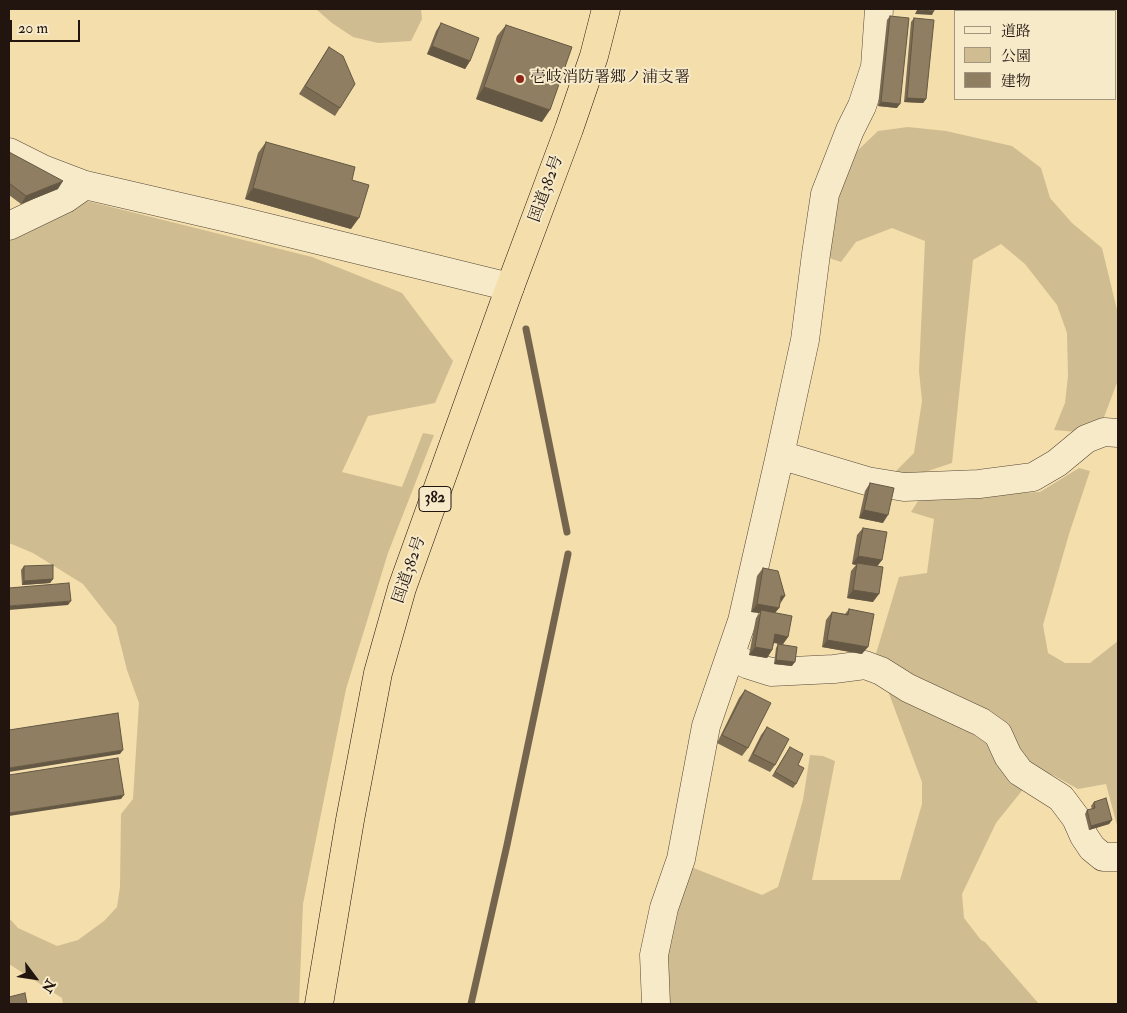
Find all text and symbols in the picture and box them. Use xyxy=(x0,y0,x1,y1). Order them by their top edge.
scale bar xyxy=(12,10,82,42)
legend xyxy=(954,10,1117,100)
text: 20 m xyxy=(18,19,48,38)
text: 道路 xyxy=(1001,22,1031,41)
text: 公園 xyxy=(1001,47,1031,66)
place label: 壱岐消防署郷ノ浦支署 xyxy=(530,69,690,89)
text: 建物 xyxy=(1001,72,1031,91)
marker: 壱岐消防署郷ノ浦支署 xyxy=(514,73,526,85)
street label: 国道382号 xyxy=(526,153,568,225)
road number: 382 xyxy=(419,486,451,512)
street label: 国道382号 xyxy=(390,534,430,606)
north arrow xyxy=(10,953,60,1003)
text: N xyxy=(38,976,59,996)

